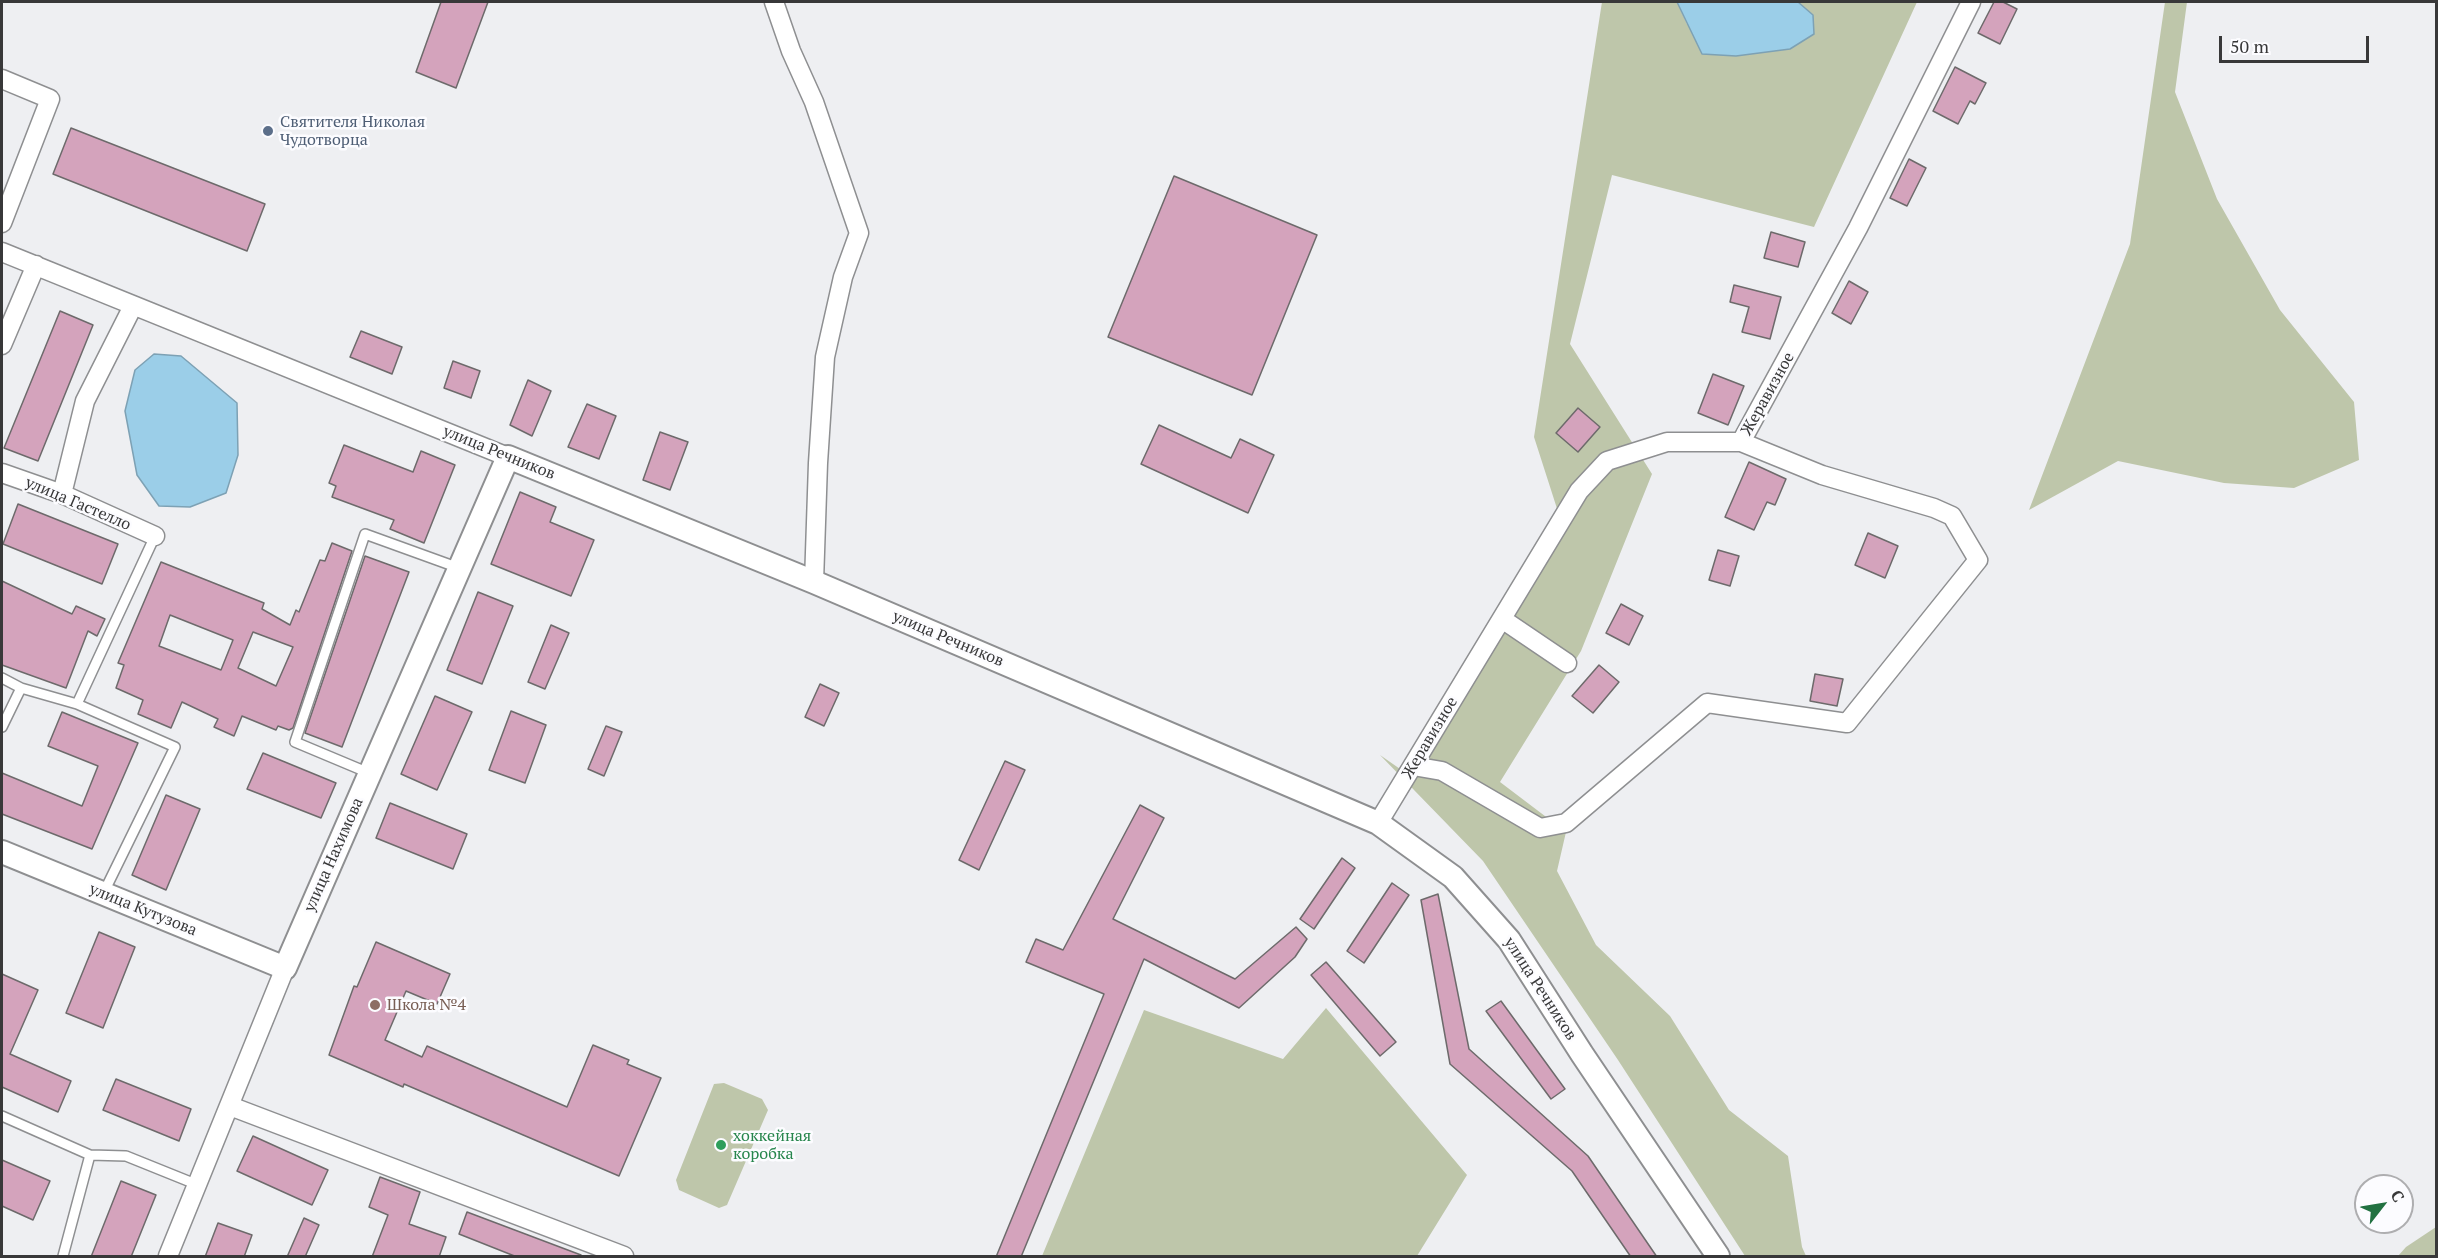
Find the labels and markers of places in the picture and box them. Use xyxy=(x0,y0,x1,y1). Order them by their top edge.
place label: Святителя Николая Чудотворца xyxy=(280,112,425,150)
marker: Святителя Николая Чудотворца xyxy=(261,124,275,138)
place label: Школа №4 xyxy=(387,995,466,1015)
marker: Школа №4 xyxy=(368,998,382,1012)
place label: хоккейная коробка xyxy=(733,1126,811,1164)
marker: хоккейная коробка xyxy=(714,1138,728,1152)

